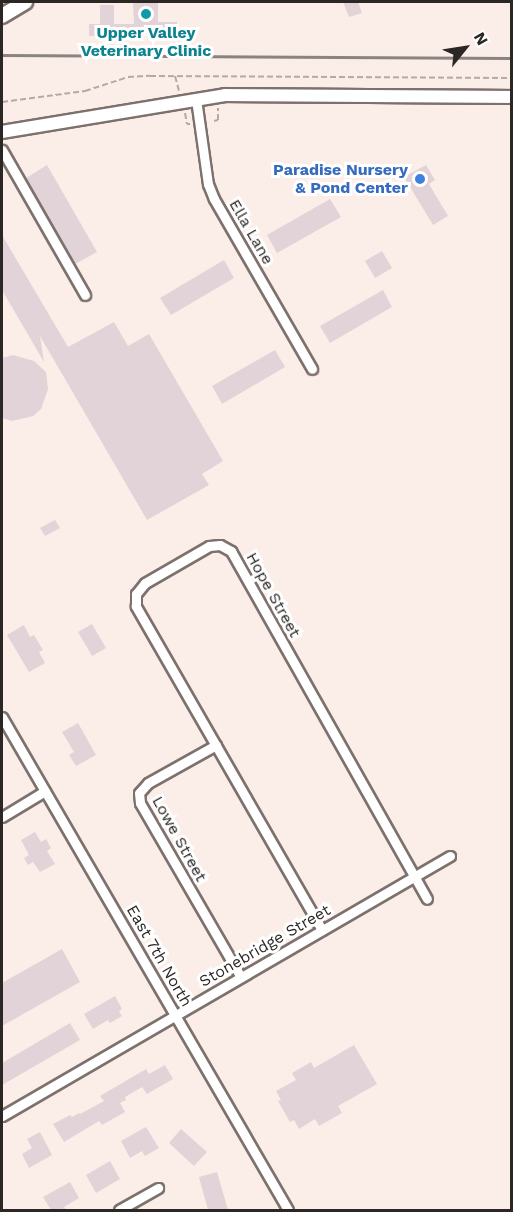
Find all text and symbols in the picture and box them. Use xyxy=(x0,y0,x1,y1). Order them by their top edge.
marker: Upper Valley Veterinary Clinic xyxy=(139,7,153,21)
north arrow xyxy=(435,18,495,78)
place label: Upper Valley Veterinary Clinic xyxy=(80,23,212,61)
text: N xyxy=(470,29,492,49)
place label: Paradise Nursery & Pond Center xyxy=(273,160,408,198)
marker: Paradise Nursery & Pond Center xyxy=(413,172,427,186)
street label: Ella Lane xyxy=(225,196,277,268)
street label: Hope Street xyxy=(242,549,304,641)
street label: Lowe Street xyxy=(148,793,210,885)
street label: Stonebridge Street xyxy=(196,901,334,991)
street label: East 7th North xyxy=(122,902,196,1010)

